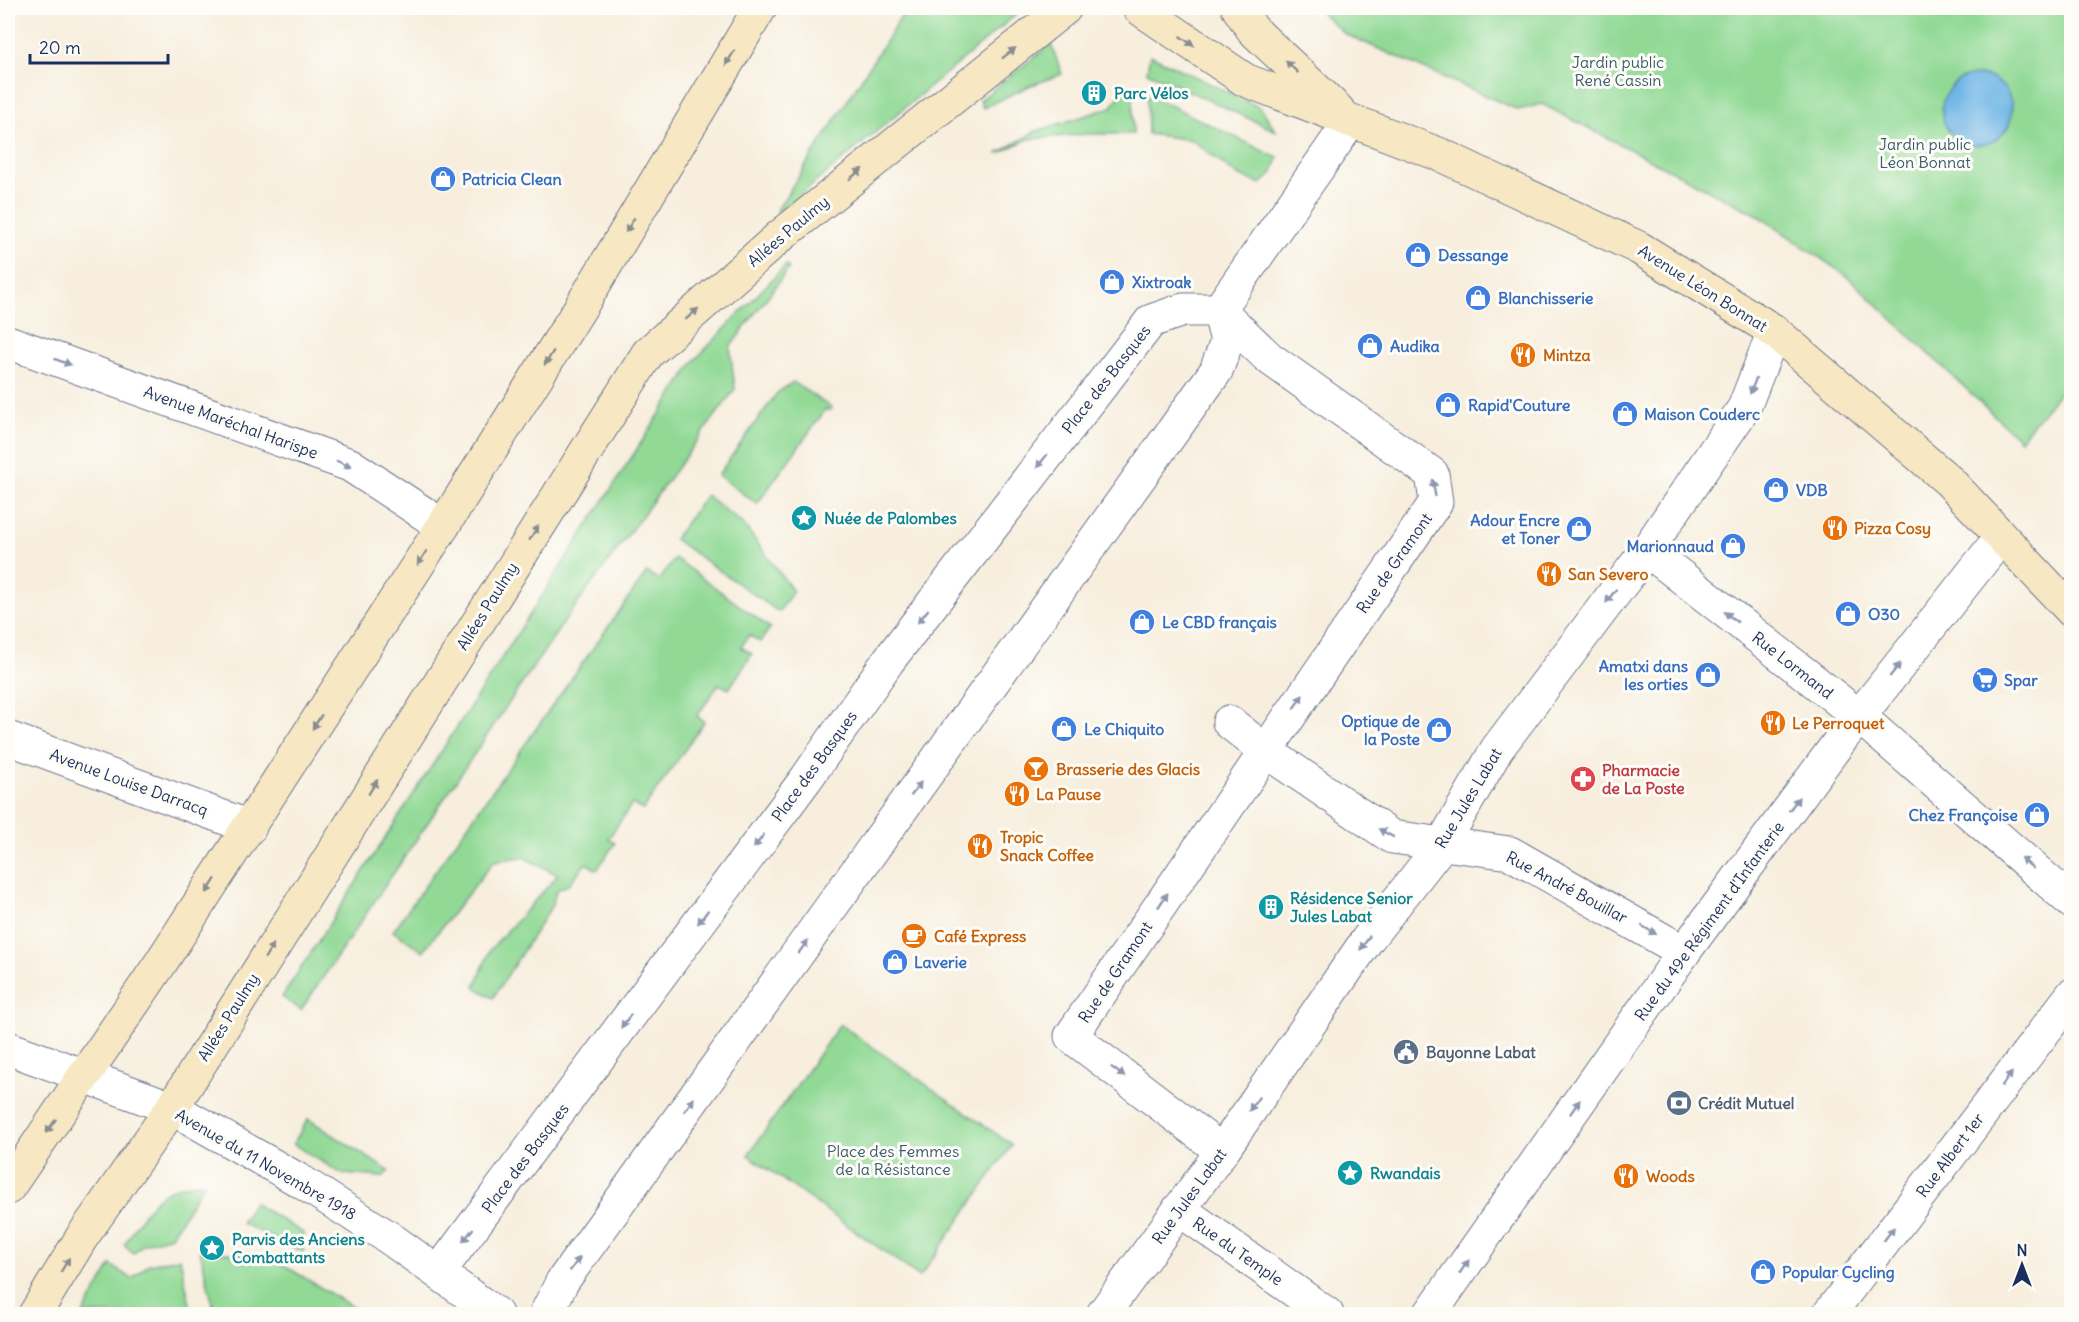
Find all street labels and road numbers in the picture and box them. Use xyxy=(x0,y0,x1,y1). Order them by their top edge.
street label: Allées Paulmy xyxy=(743,191,833,271)
street label: Avenue Léon Bonnat xyxy=(1635,240,1772,336)
street label: Place des Basques xyxy=(1057,321,1155,437)
street label: Avenue Maréchal Harispe xyxy=(141,381,321,463)
street label: Rue de Gramont xyxy=(1352,508,1436,617)
street label: Allées Paulmy xyxy=(452,558,522,654)
street label: Rue Lormand xyxy=(1748,627,1838,703)
street label: Place des Basques xyxy=(767,707,861,825)
street label: Avenue Louise Darracq xyxy=(47,744,211,820)
street label: Rue Jules Labat xyxy=(1430,744,1506,852)
street label: Rue du 49e Régiment d'Infanterie xyxy=(1630,817,1788,1025)
street label: Rue André Bouillar xyxy=(1503,847,1631,928)
street label: Rue de Gramont xyxy=(1074,917,1157,1027)
street label: Allées Paulmy xyxy=(193,969,263,1065)
street label: Place des Basques xyxy=(477,1099,573,1217)
street label: Avenue du 11 Novembre 1918 xyxy=(172,1104,360,1224)
street label: Rue Albert 1er xyxy=(1912,1109,1988,1201)
street label: Rue Jules Labat xyxy=(1148,1144,1231,1248)
street label: Rue du Temple xyxy=(1189,1213,1287,1289)

